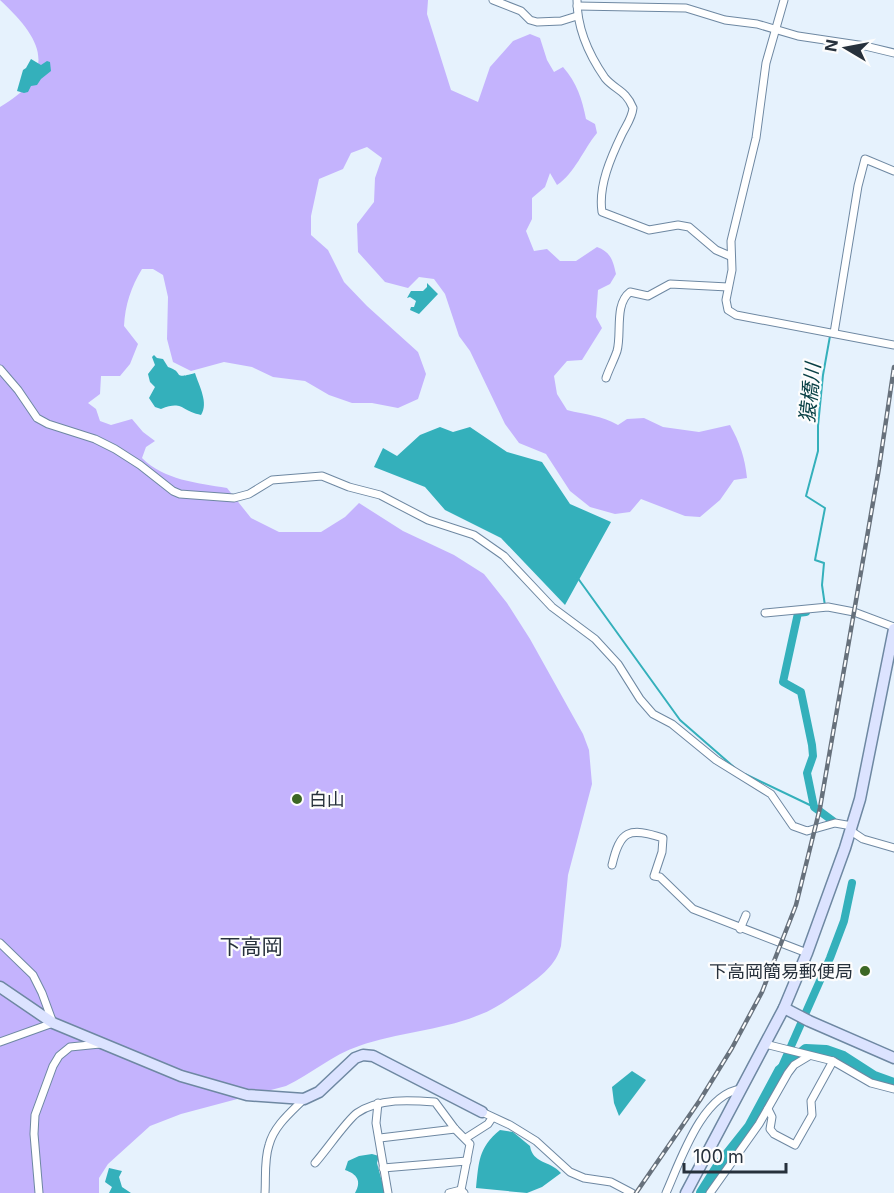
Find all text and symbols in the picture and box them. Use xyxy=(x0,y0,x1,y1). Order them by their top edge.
north arrow xyxy=(816,18,876,78)
text: N xyxy=(820,38,842,53)
water label: 猿橋川 xyxy=(795,360,825,424)
place label: 白山 xyxy=(309,789,345,810)
marker: 白山 xyxy=(290,792,304,806)
district label: 下高岡 xyxy=(220,934,283,959)
place label: 下高岡簡易郵便局 xyxy=(709,961,853,982)
marker: 下高岡簡易郵便局 xyxy=(858,964,872,978)
scale bar xyxy=(684,1136,786,1174)
text: 100 m xyxy=(693,1146,744,1167)

